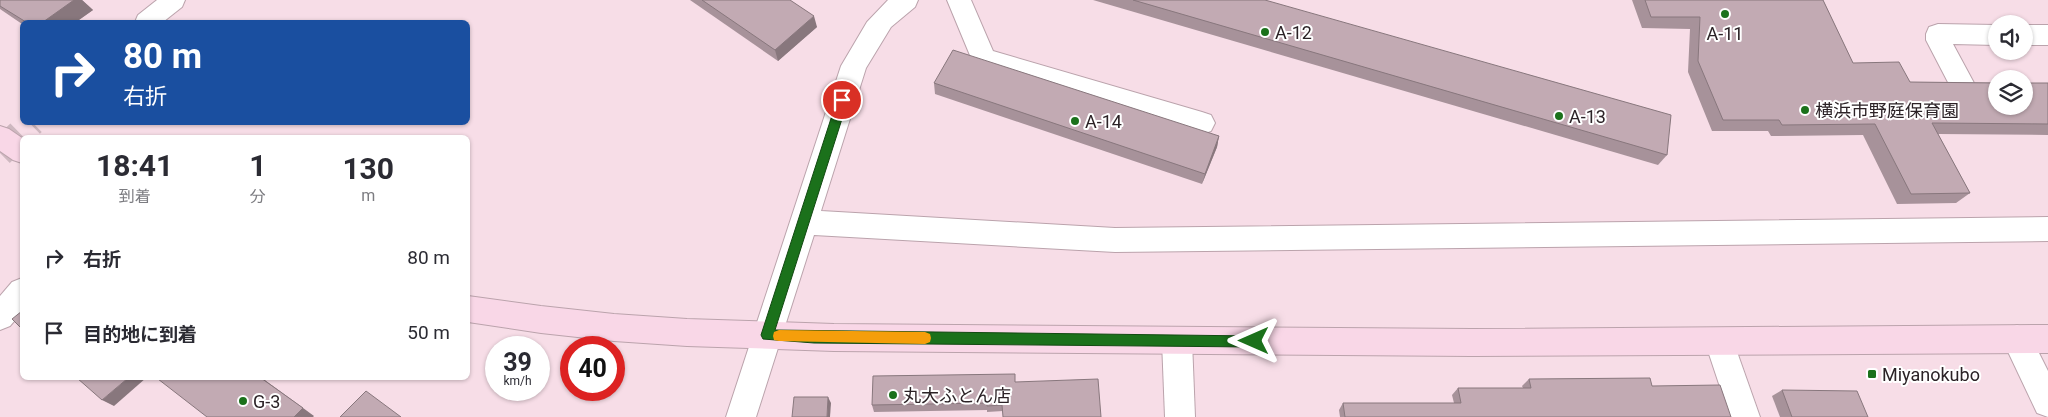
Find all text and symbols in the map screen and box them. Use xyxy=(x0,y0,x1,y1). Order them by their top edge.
marker: A-11 xyxy=(1719,8,1731,20)
map controls xyxy=(1988,15,2033,115)
button: sound xyxy=(1988,15,2033,60)
place label: A-12 xyxy=(1275,22,1312,43)
place label: A-11 xyxy=(1707,23,1743,44)
marker: A-12 xyxy=(1259,26,1271,38)
text: 80 m xyxy=(123,36,202,77)
icon: right xyxy=(40,40,105,105)
button: layers xyxy=(1988,70,2033,115)
pin xyxy=(821,79,863,121)
text: 右折 xyxy=(123,84,167,109)
icon: arrive xyxy=(828,86,856,114)
place label: 横浜市野庭保育園 xyxy=(1815,100,1959,121)
marker: 横浜市野庭保育園 xyxy=(1799,104,1811,116)
place label: A-13 xyxy=(1569,106,1606,127)
marker: A-13 xyxy=(1553,110,1565,122)
place label: A-14 xyxy=(1085,111,1122,132)
marker: A-14 xyxy=(1069,115,1081,127)
text: 18:41 xyxy=(96,148,173,183)
text: 1 xyxy=(249,148,266,183)
text: 130 xyxy=(342,151,394,186)
text: m xyxy=(361,186,375,205)
text: 到着 xyxy=(119,187,151,206)
text: 分 xyxy=(250,187,266,206)
icon: right xyxy=(40,244,68,272)
text: 80 m xyxy=(407,246,450,269)
text: 右折 xyxy=(83,248,121,271)
position arrow xyxy=(1227,314,1279,366)
icon: arrive xyxy=(40,319,68,347)
text: 50 m xyxy=(407,321,450,344)
text: 目的地に到着 xyxy=(83,323,197,346)
speed limit sign: 40 xyxy=(560,336,625,401)
text: 39 xyxy=(503,348,532,377)
place label: Miyanokubo xyxy=(1882,364,1980,385)
marker: Miyanokubo xyxy=(1866,368,1878,380)
text: km/h xyxy=(503,374,532,388)
place label: 丸大ふとん店 xyxy=(903,385,1011,406)
marker: 丸大ふとん店 xyxy=(887,389,899,401)
place label: G-3 xyxy=(253,391,280,412)
marker: G-3 xyxy=(237,395,249,407)

